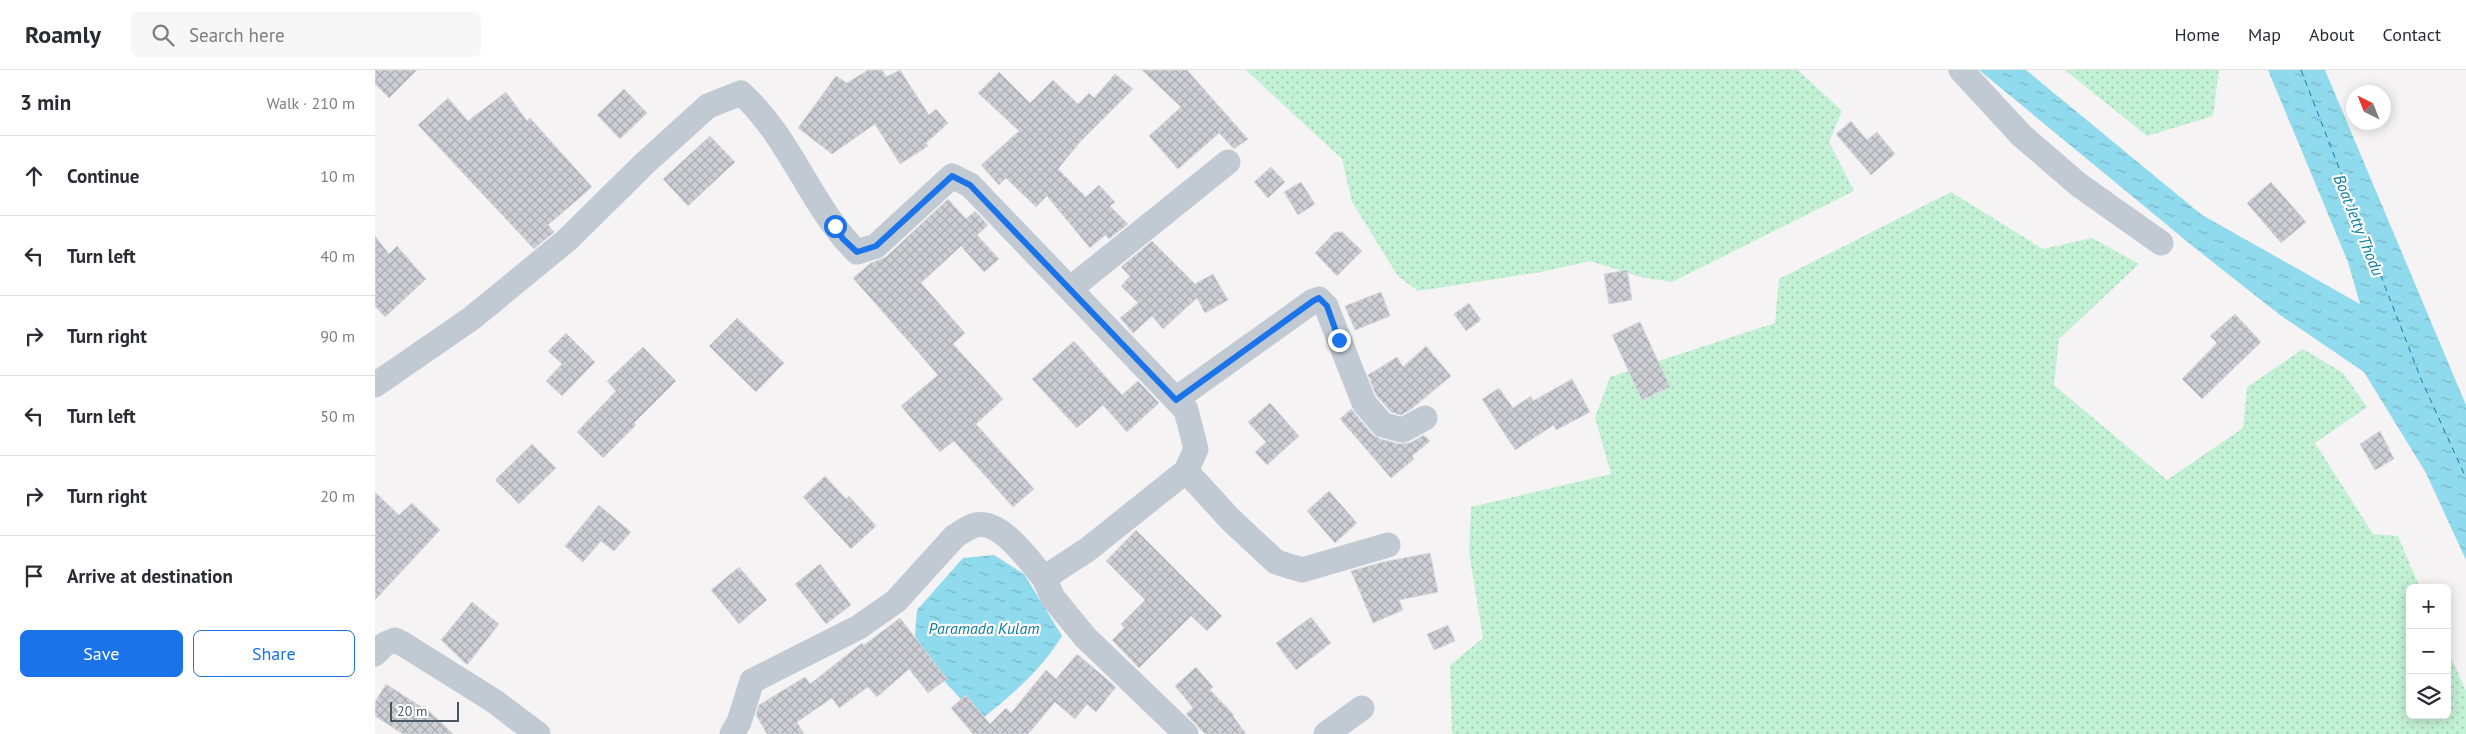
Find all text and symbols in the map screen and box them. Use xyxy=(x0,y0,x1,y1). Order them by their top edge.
search box xyxy=(131,12,481,57)
text: Roamly xyxy=(25,19,101,50)
icon: search xyxy=(149,21,177,49)
text: Search here xyxy=(189,23,285,47)
text: Home xyxy=(2174,23,2220,46)
text: Map xyxy=(2248,23,2281,46)
text: About xyxy=(2309,23,2355,46)
text: Contact xyxy=(2383,23,2441,46)
north arrow xyxy=(2346,85,2391,130)
text: 3 min xyxy=(20,89,71,116)
text: Walk · 210 m xyxy=(266,93,355,113)
icon: ahead xyxy=(20,162,48,190)
text: Continue xyxy=(67,164,139,188)
text: 10 m xyxy=(320,166,355,186)
water label: Boat Jetty Thodu xyxy=(2330,171,2388,279)
route start xyxy=(824,215,847,238)
icon: left xyxy=(20,242,48,270)
text: Turn left xyxy=(67,244,136,268)
text: 40 m xyxy=(320,246,355,266)
icon: right xyxy=(20,322,48,350)
text: Turn right xyxy=(67,324,147,348)
text: 90 m xyxy=(320,326,355,346)
route end xyxy=(1328,329,1351,352)
icon: left xyxy=(20,402,48,430)
text: Turn left xyxy=(67,404,136,428)
text: 50 m xyxy=(320,406,355,426)
icon: right xyxy=(20,482,48,510)
text: Turn right xyxy=(67,484,147,508)
text: 20 m xyxy=(320,486,355,506)
icon: arrive xyxy=(20,562,48,590)
text: Arrive at destination xyxy=(67,564,233,588)
map controls xyxy=(2406,584,2451,719)
button: + xyxy=(2406,584,2451,629)
water label: Paramada Kulam xyxy=(929,618,1039,638)
button: − xyxy=(2406,629,2451,674)
button: Save xyxy=(20,630,183,677)
button: Share xyxy=(193,630,355,677)
button: layers xyxy=(2406,674,2451,719)
scale bar xyxy=(390,699,459,722)
text: 20 m xyxy=(397,702,427,720)

